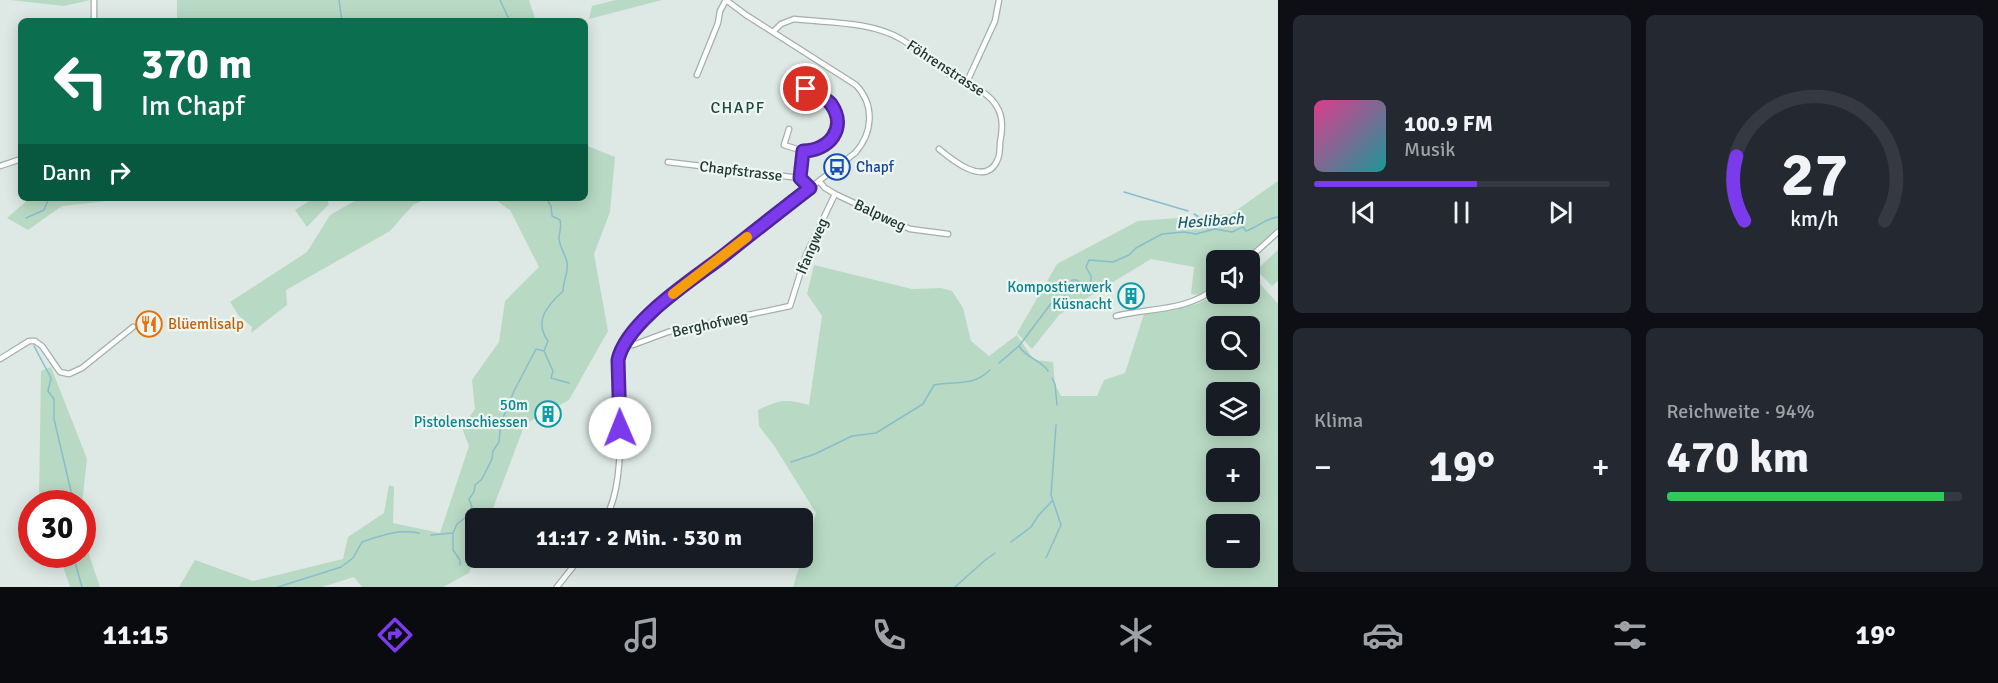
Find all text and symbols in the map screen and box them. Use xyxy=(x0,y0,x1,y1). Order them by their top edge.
street label: Föhrenstrasse xyxy=(903,36,989,100)
text: 370 m xyxy=(141,39,252,90)
icon: left xyxy=(42,42,120,120)
pin xyxy=(780,63,831,114)
icon: arrive xyxy=(789,72,822,105)
text: Im Chapf xyxy=(141,90,244,123)
district label: CHAPF xyxy=(710,98,766,118)
text: 100.9 FM xyxy=(1404,110,1493,137)
text: 27 xyxy=(1781,136,1848,213)
text: Musik xyxy=(1404,137,1455,162)
bus stop icon: Chapf xyxy=(822,152,852,182)
icon: right xyxy=(103,156,136,189)
street label: Chapfstrasse xyxy=(699,157,783,185)
place label: Chapf xyxy=(856,158,895,176)
text: Dann xyxy=(42,159,91,186)
street label: Balpweg xyxy=(851,195,909,235)
icon: previous xyxy=(1347,196,1380,229)
icon: pause xyxy=(1445,196,1478,229)
icon: next xyxy=(1544,196,1577,229)
text: km/h xyxy=(1790,207,1839,233)
water label: Heslibach xyxy=(1176,209,1246,233)
street label: Ifangweg xyxy=(792,215,832,277)
map controls xyxy=(1206,250,1260,568)
button: sound xyxy=(1206,250,1260,304)
place label: Kompostierwerk Küsnacht xyxy=(1007,278,1112,313)
building icon: Kompostierwerk Küsnacht xyxy=(1116,281,1146,311)
street label: Berghofweg xyxy=(670,307,750,341)
restaurant icon: Blüemlisalp xyxy=(134,309,164,339)
place label: Blüemlisalp xyxy=(168,315,244,333)
button: search xyxy=(1206,316,1260,370)
button: layers xyxy=(1206,382,1260,436)
place label: 50m Pistolenschiessen xyxy=(414,396,528,431)
position arrow xyxy=(588,396,652,460)
building icon: 50m Pistolenschiessen xyxy=(533,399,563,429)
text: Reichweite · 94% xyxy=(1667,399,1815,424)
text: Klima xyxy=(1314,408,1363,433)
text: 470 km xyxy=(1667,430,1809,485)
text: 19° xyxy=(1428,439,1495,494)
text: − xyxy=(1314,447,1332,488)
text: + xyxy=(1592,447,1609,488)
button: + xyxy=(1206,448,1260,502)
speed limit sign: 30 xyxy=(18,490,96,568)
button: − xyxy=(1206,514,1260,568)
text: 11:17 · 2 Min. · 530 m xyxy=(536,524,742,551)
icon: directions xyxy=(374,614,416,656)
icon: music xyxy=(621,614,663,656)
icon: phone xyxy=(868,614,910,656)
icon: climate xyxy=(1115,614,1157,656)
icon: car xyxy=(1362,614,1404,656)
icon: filters xyxy=(1609,614,1651,656)
text: 11:15 xyxy=(102,619,169,652)
text: 19° xyxy=(1856,619,1896,652)

